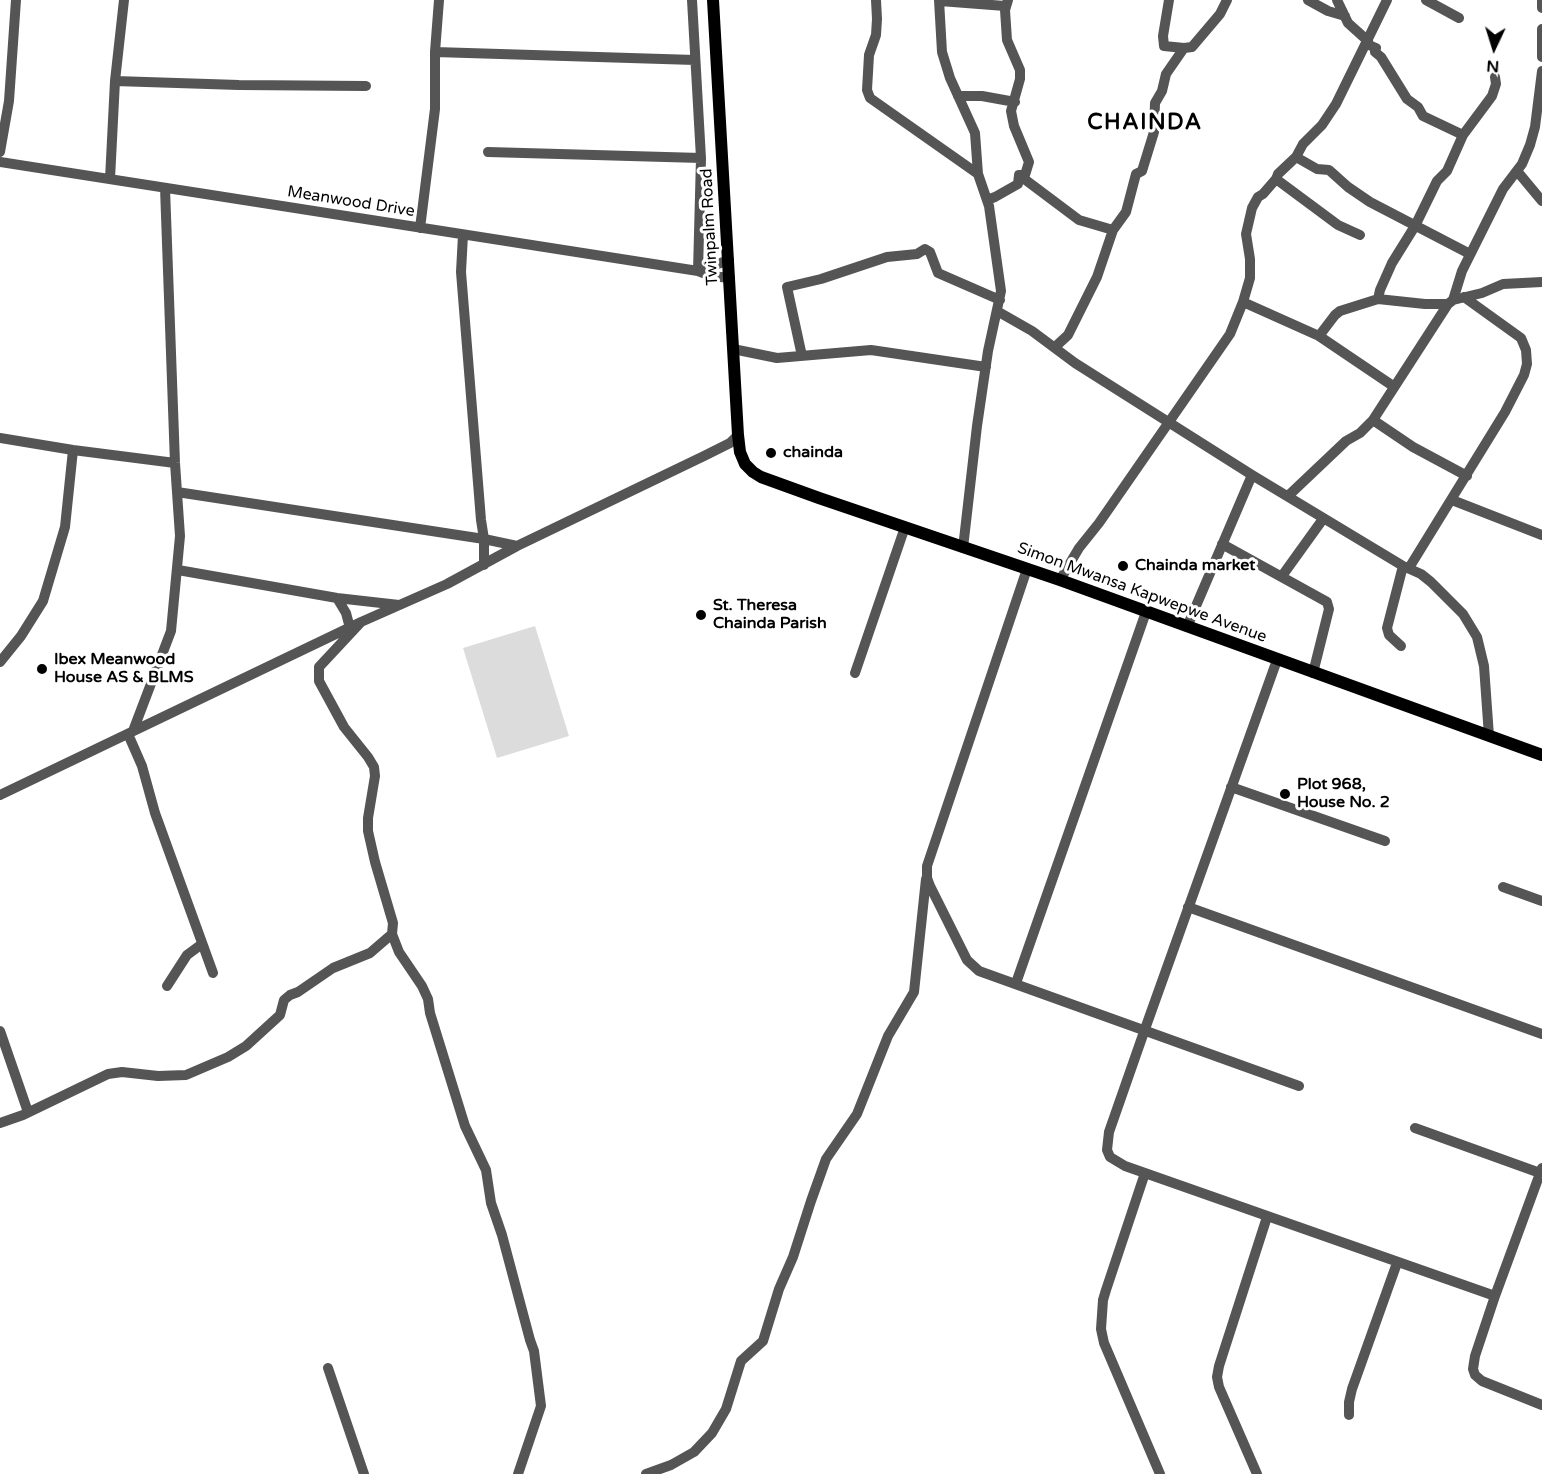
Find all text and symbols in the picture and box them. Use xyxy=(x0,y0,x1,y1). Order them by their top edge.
north arrow xyxy=(1464,18,1524,78)
text: N xyxy=(1486,56,1500,76)
district label: CHAINDA xyxy=(1087,110,1203,136)
street label: Twinpalm Road xyxy=(697,168,723,286)
street label: Meanwood Drive xyxy=(286,182,416,222)
place label: chainda xyxy=(783,443,843,463)
marker: chainda xyxy=(764,446,778,460)
street label: Simon Mwansa Kapwepwe Avenue xyxy=(1015,539,1269,647)
place label: Chainda market xyxy=(1135,556,1255,576)
marker: Chainda market xyxy=(1116,559,1130,573)
place label: St. Theresa Chainda Parish xyxy=(713,596,827,634)
marker: St. Theresa Chainda Parish xyxy=(694,608,708,622)
place label: Ibex Meanwood House AS & BLMS xyxy=(54,650,194,688)
marker: Ibex Meanwood House AS & BLMS xyxy=(35,662,49,676)
place label: Plot 968, House No. 2 xyxy=(1297,775,1390,813)
marker: Plot 968, House No. 2 xyxy=(1278,787,1292,801)

